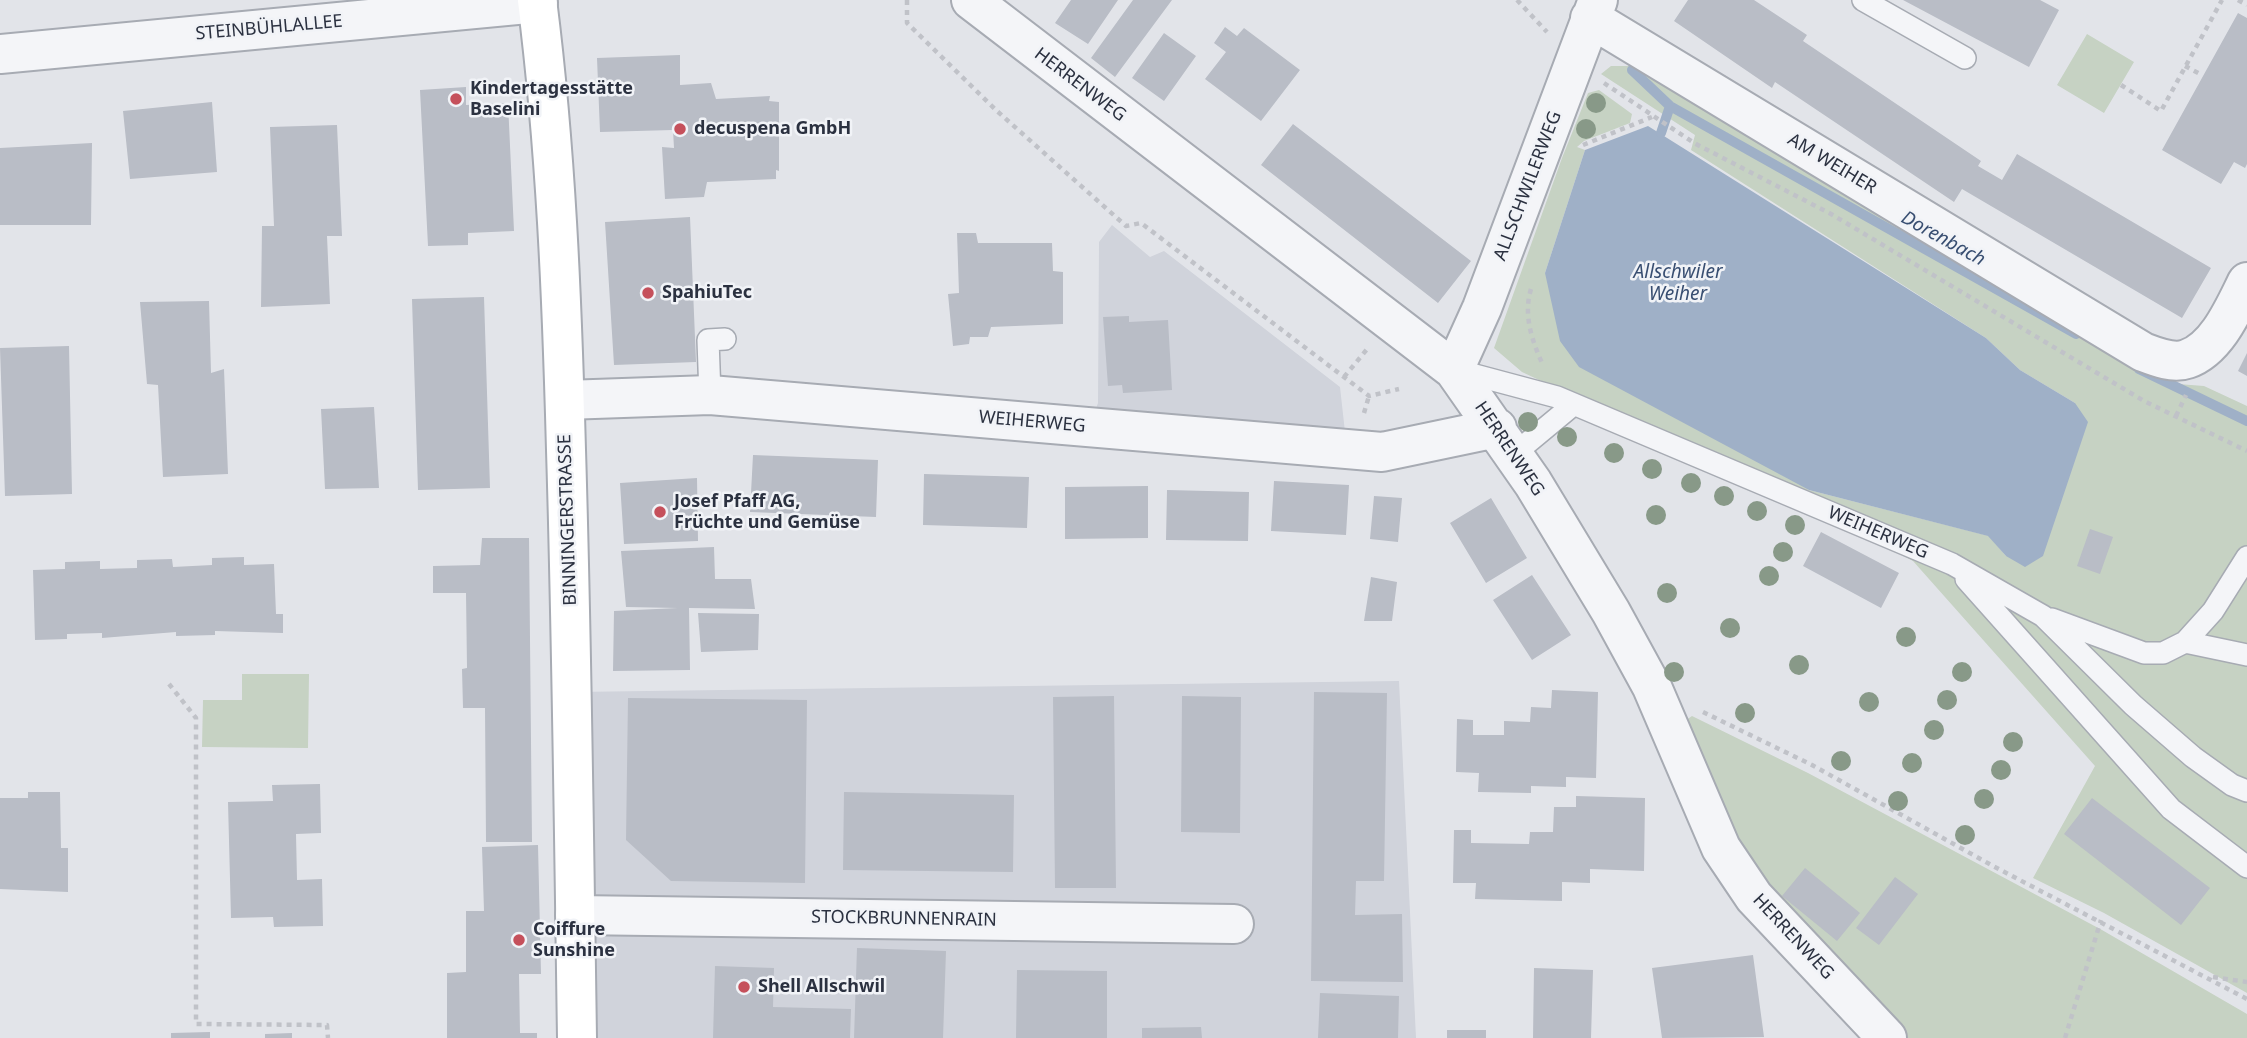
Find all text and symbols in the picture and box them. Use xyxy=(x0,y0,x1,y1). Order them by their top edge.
street label: STEINBÜHLALLEE xyxy=(194,11,344,45)
street label: HERRENWEG xyxy=(1030,43,1130,127)
place label: Kindertagesstätte Baselini xyxy=(470,78,633,120)
marker: Kindertagesstätte Baselini xyxy=(448,91,464,107)
street label: ALLSCHWILERWEG xyxy=(1490,108,1566,264)
place label: decuspena GmbH xyxy=(694,118,851,140)
marker: decuspena GmbH xyxy=(672,121,688,137)
street label: AM WEIHER xyxy=(1784,129,1880,199)
water label: Dorenbach xyxy=(1897,207,1989,271)
water label: Allschwiler Weiher xyxy=(1634,262,1722,306)
place label: SpahiuTec xyxy=(662,282,752,304)
marker: SpahiuTec xyxy=(640,285,656,301)
street label: HERRENWEG xyxy=(1469,398,1549,500)
street label: WEIHERWEG xyxy=(978,407,1086,437)
street label: BINNINGERSTRASSE xyxy=(554,434,582,606)
place label: Josef Pfaff AG, Früchte und Gemüse xyxy=(674,491,860,534)
street label: WEIHERWEG xyxy=(1824,502,1932,564)
marker: Josef Pfaff AG, Früchte und Gemüse xyxy=(652,504,668,520)
street label: HERRENWEG xyxy=(1748,890,1838,984)
street label: STOCKBRUNNENRAIN xyxy=(811,907,997,931)
place label: Coiffure Sunshine xyxy=(533,919,615,962)
marker: Coiffure Sunshine xyxy=(511,932,527,948)
place label: Shell Allschwil xyxy=(758,976,885,998)
marker: Shell Allschwil xyxy=(736,979,752,995)

